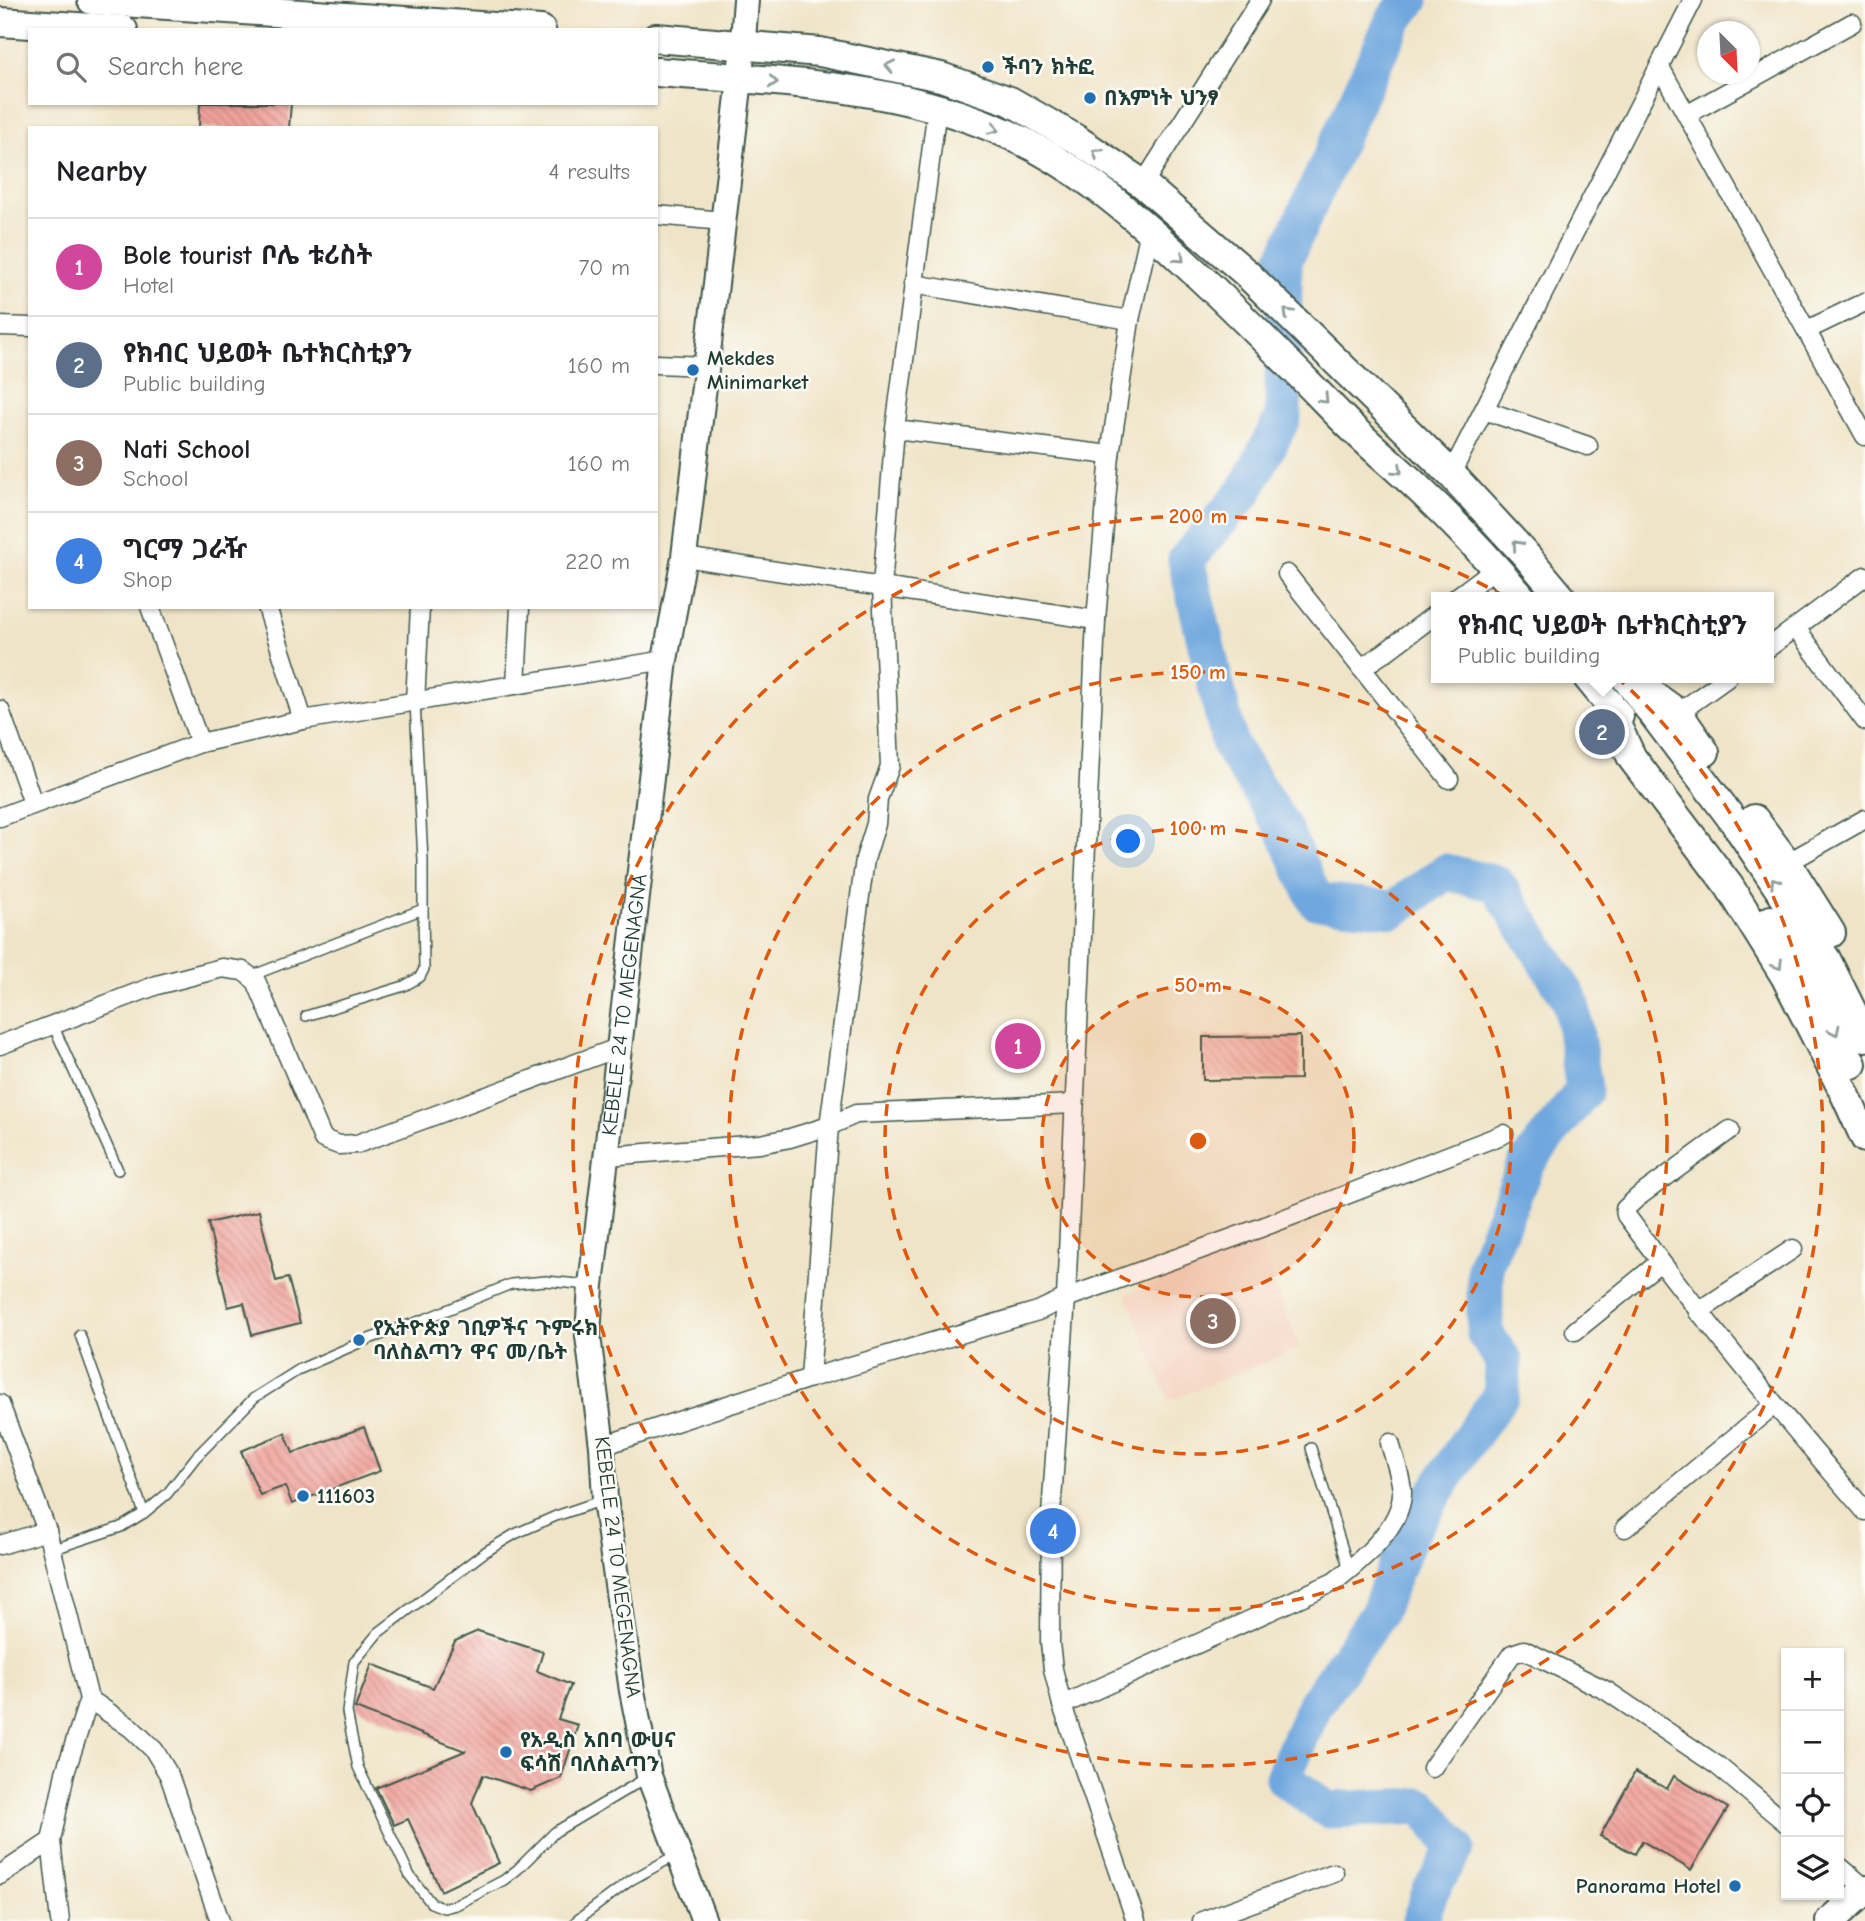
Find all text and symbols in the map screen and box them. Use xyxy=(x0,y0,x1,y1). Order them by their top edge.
north arrow xyxy=(1697,21,1760,84)
search box xyxy=(28,28,658,105)
icon: search xyxy=(52,48,90,86)
text: Search here xyxy=(108,52,243,82)
place label: ችባን ክትፎ xyxy=(1002,55,1094,79)
marker: ችባን ክትፎ xyxy=(980,59,996,75)
one-way arrow xyxy=(884,60,896,74)
one-way arrow xyxy=(768,74,779,89)
place label: በእምነት ህንፃ xyxy=(1104,86,1219,110)
marker: በእምነት ህንፃ xyxy=(1082,90,1098,106)
one-way arrow xyxy=(988,120,1000,134)
one-way arrow xyxy=(1092,149,1105,162)
text: Nearby xyxy=(56,154,147,189)
text: 4 results xyxy=(548,158,630,185)
text: Bole tourist ቦሌ ቱሪስት xyxy=(123,241,372,271)
one-way arrow xyxy=(1172,250,1185,262)
text: 1 xyxy=(74,254,84,281)
text: 70 m xyxy=(578,254,630,281)
text: Hotel xyxy=(123,272,174,299)
one-way arrow xyxy=(1283,308,1296,321)
text: የክብር ህይወት ቤተክርስቲያን xyxy=(123,339,412,369)
place label: Mekdes Minimarket xyxy=(707,346,810,394)
text: 2 xyxy=(73,352,85,379)
text: 160 m xyxy=(568,352,630,379)
marker: Mekdes Minimarket xyxy=(685,362,701,378)
text: Public building xyxy=(123,370,266,397)
one-way arrow xyxy=(1316,391,1329,404)
text: Nati School xyxy=(123,435,250,465)
text: 3 xyxy=(73,450,85,477)
text: 160 m xyxy=(568,450,630,477)
one-way arrow xyxy=(1390,462,1403,474)
text: School xyxy=(123,465,188,492)
text: 200 m xyxy=(1169,504,1227,528)
text: ግርማ ጋራዥ xyxy=(123,535,247,565)
one-way arrow xyxy=(1513,540,1525,553)
text: 4 xyxy=(74,548,84,575)
text: 220 m xyxy=(565,548,630,575)
text: Shop xyxy=(123,566,172,593)
popup xyxy=(1431,592,1774,683)
text: የክብር ህይወት ቤተክርስቲያን xyxy=(1458,611,1747,641)
text: Public building xyxy=(1458,642,1600,669)
text: 150 m xyxy=(1170,660,1226,684)
pin: 2 xyxy=(1579,706,1625,758)
text: 100 m xyxy=(1170,816,1226,840)
your location xyxy=(1111,824,1145,858)
street label: KEBELE 24 TO MEGENAGNA xyxy=(597,872,652,1137)
one-way arrow xyxy=(1770,876,1783,889)
one-way arrow xyxy=(1770,957,1783,970)
text: 50 m xyxy=(1174,973,1222,997)
pin: 1 xyxy=(995,1020,1041,1072)
one-way arrow xyxy=(1827,1024,1841,1036)
centre of rings xyxy=(1186,1129,1210,1153)
pin: 3 xyxy=(1190,1295,1236,1347)
place label: የኢትዮጵያ ገቢዎችና ጉምሩክ ባለስልጣን ዋና መ/ቤት xyxy=(373,1316,598,1364)
marker: የኢትዮጵያ ገቢዎችና ጉምሩክ ባለስልጣን ዋና መ/ቤት xyxy=(351,1332,367,1348)
street label: KEBELE 24 TO MEGENAGNA xyxy=(590,1435,646,1699)
place label: 111603 xyxy=(317,1484,375,1508)
marker: 111603 xyxy=(295,1488,311,1504)
pin: 4 xyxy=(1030,1505,1076,1557)
map controls xyxy=(1781,1648,1844,1900)
button: + xyxy=(1781,1648,1844,1711)
button: − xyxy=(1781,1711,1844,1774)
place label: የአዲስ አበባ ውሀና ፍሳሽ ባለስልጣን xyxy=(520,1728,676,1776)
marker: የአዲስ አበባ ውሀና ፍሳሽ ባለስልጣን xyxy=(498,1744,514,1760)
button: locate xyxy=(1781,1774,1844,1837)
button: layers xyxy=(1781,1837,1844,1900)
place label: Panorama Hotel xyxy=(1576,1874,1721,1898)
marker: Panorama Hotel xyxy=(1727,1878,1743,1894)

